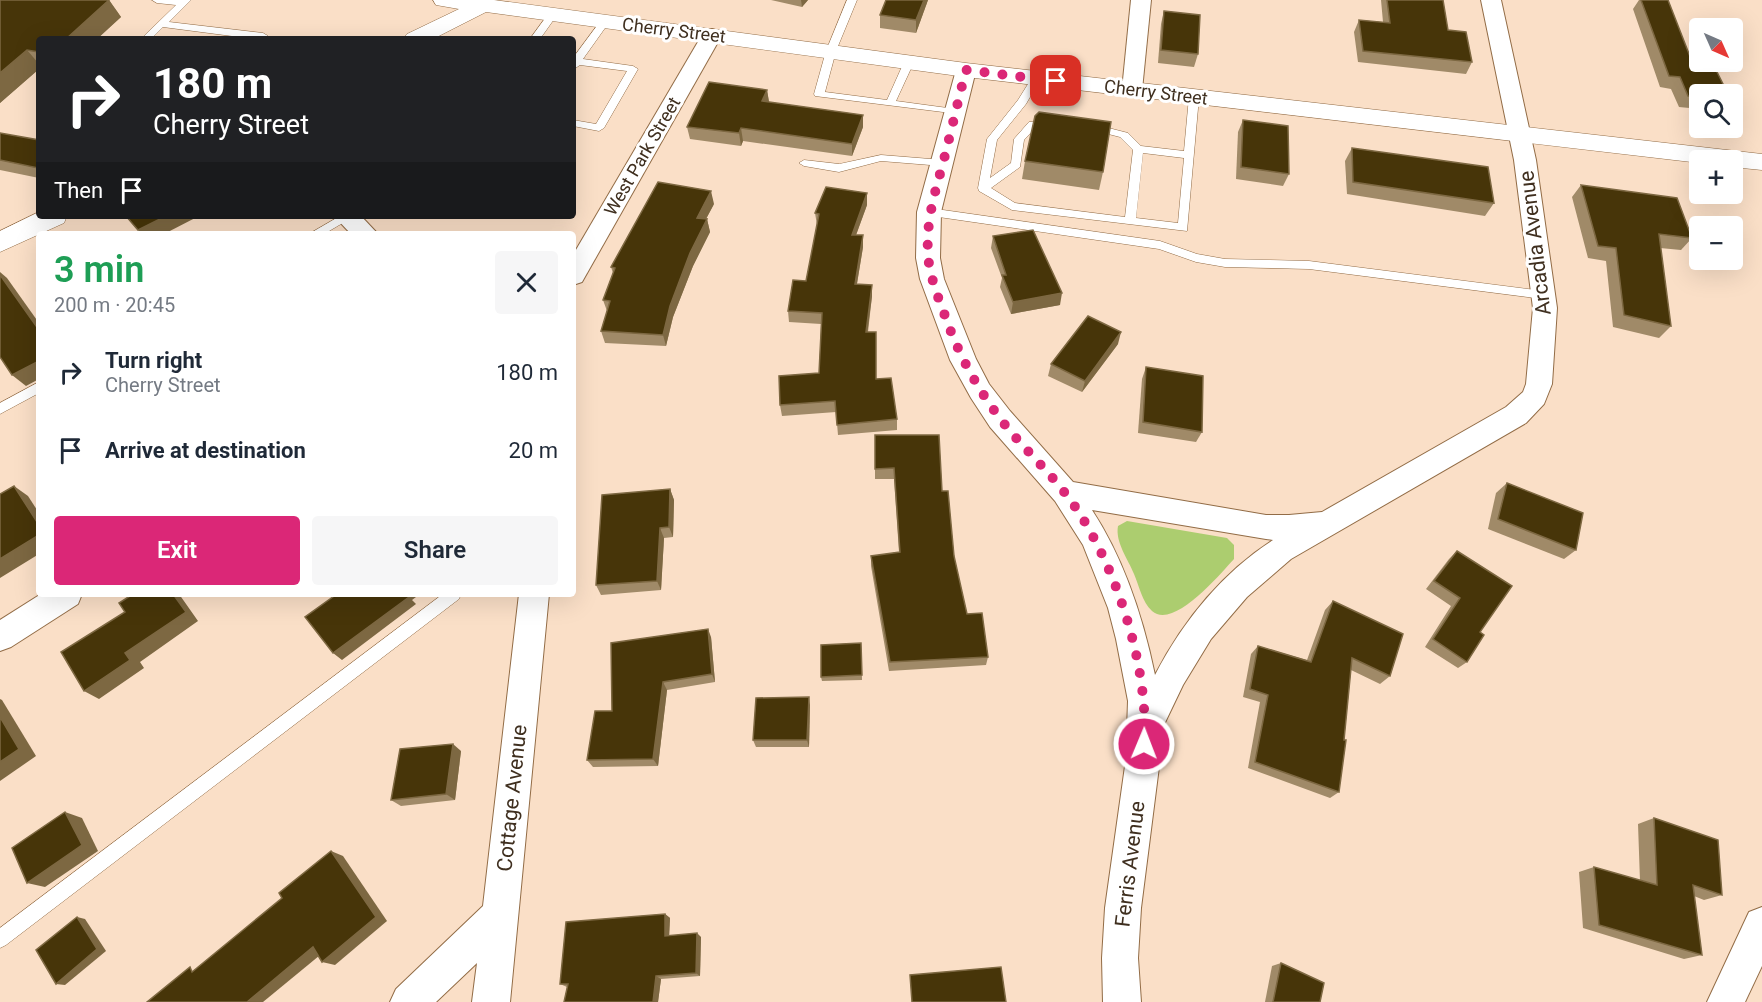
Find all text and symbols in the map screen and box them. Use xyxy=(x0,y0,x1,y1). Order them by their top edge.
street label: Cherry Street xyxy=(621,13,727,47)
north arrow xyxy=(1689,18,1743,72)
map controls xyxy=(1689,18,1743,270)
pin xyxy=(1030,55,1081,106)
text: 180 m xyxy=(153,59,272,108)
icon: right xyxy=(54,60,132,138)
icon: arrive xyxy=(1039,64,1072,97)
street label: Cherry Street xyxy=(1103,75,1209,109)
button: search xyxy=(1689,84,1743,138)
street label: West Park Street xyxy=(600,93,684,219)
text: Cherry Street xyxy=(153,109,309,141)
button: + xyxy=(1689,150,1743,204)
street label: Arcadia Avenue xyxy=(1514,169,1556,317)
icon: arrive xyxy=(115,174,148,207)
text: Then xyxy=(54,178,103,203)
button: − xyxy=(1689,216,1743,270)
text: 3 min xyxy=(54,249,144,291)
button: close xyxy=(495,251,558,314)
text: 200 m · 20:45 xyxy=(54,293,175,317)
text: Turn right xyxy=(105,348,202,373)
icon: right xyxy=(54,356,87,389)
text: 180 m xyxy=(496,360,558,385)
text: Cherry Street xyxy=(105,373,221,397)
icon: arrive xyxy=(54,434,87,467)
text: Arrive at destination xyxy=(105,438,306,463)
text: 20 m xyxy=(509,438,558,463)
button: Exit xyxy=(54,516,300,585)
button: Share xyxy=(312,516,558,585)
position arrow xyxy=(1112,712,1176,776)
street label: Cottage Avenue xyxy=(492,723,532,873)
street label: Ferris Avenue xyxy=(1110,800,1150,928)

